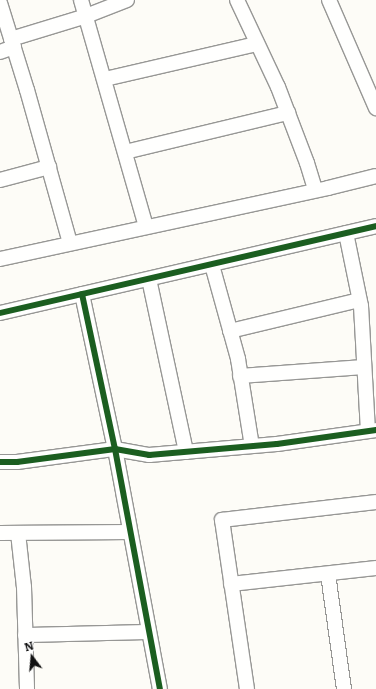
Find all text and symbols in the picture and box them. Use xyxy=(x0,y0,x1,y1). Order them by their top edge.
north arrow xyxy=(12,637,52,677)
text: N xyxy=(22,637,35,654)

